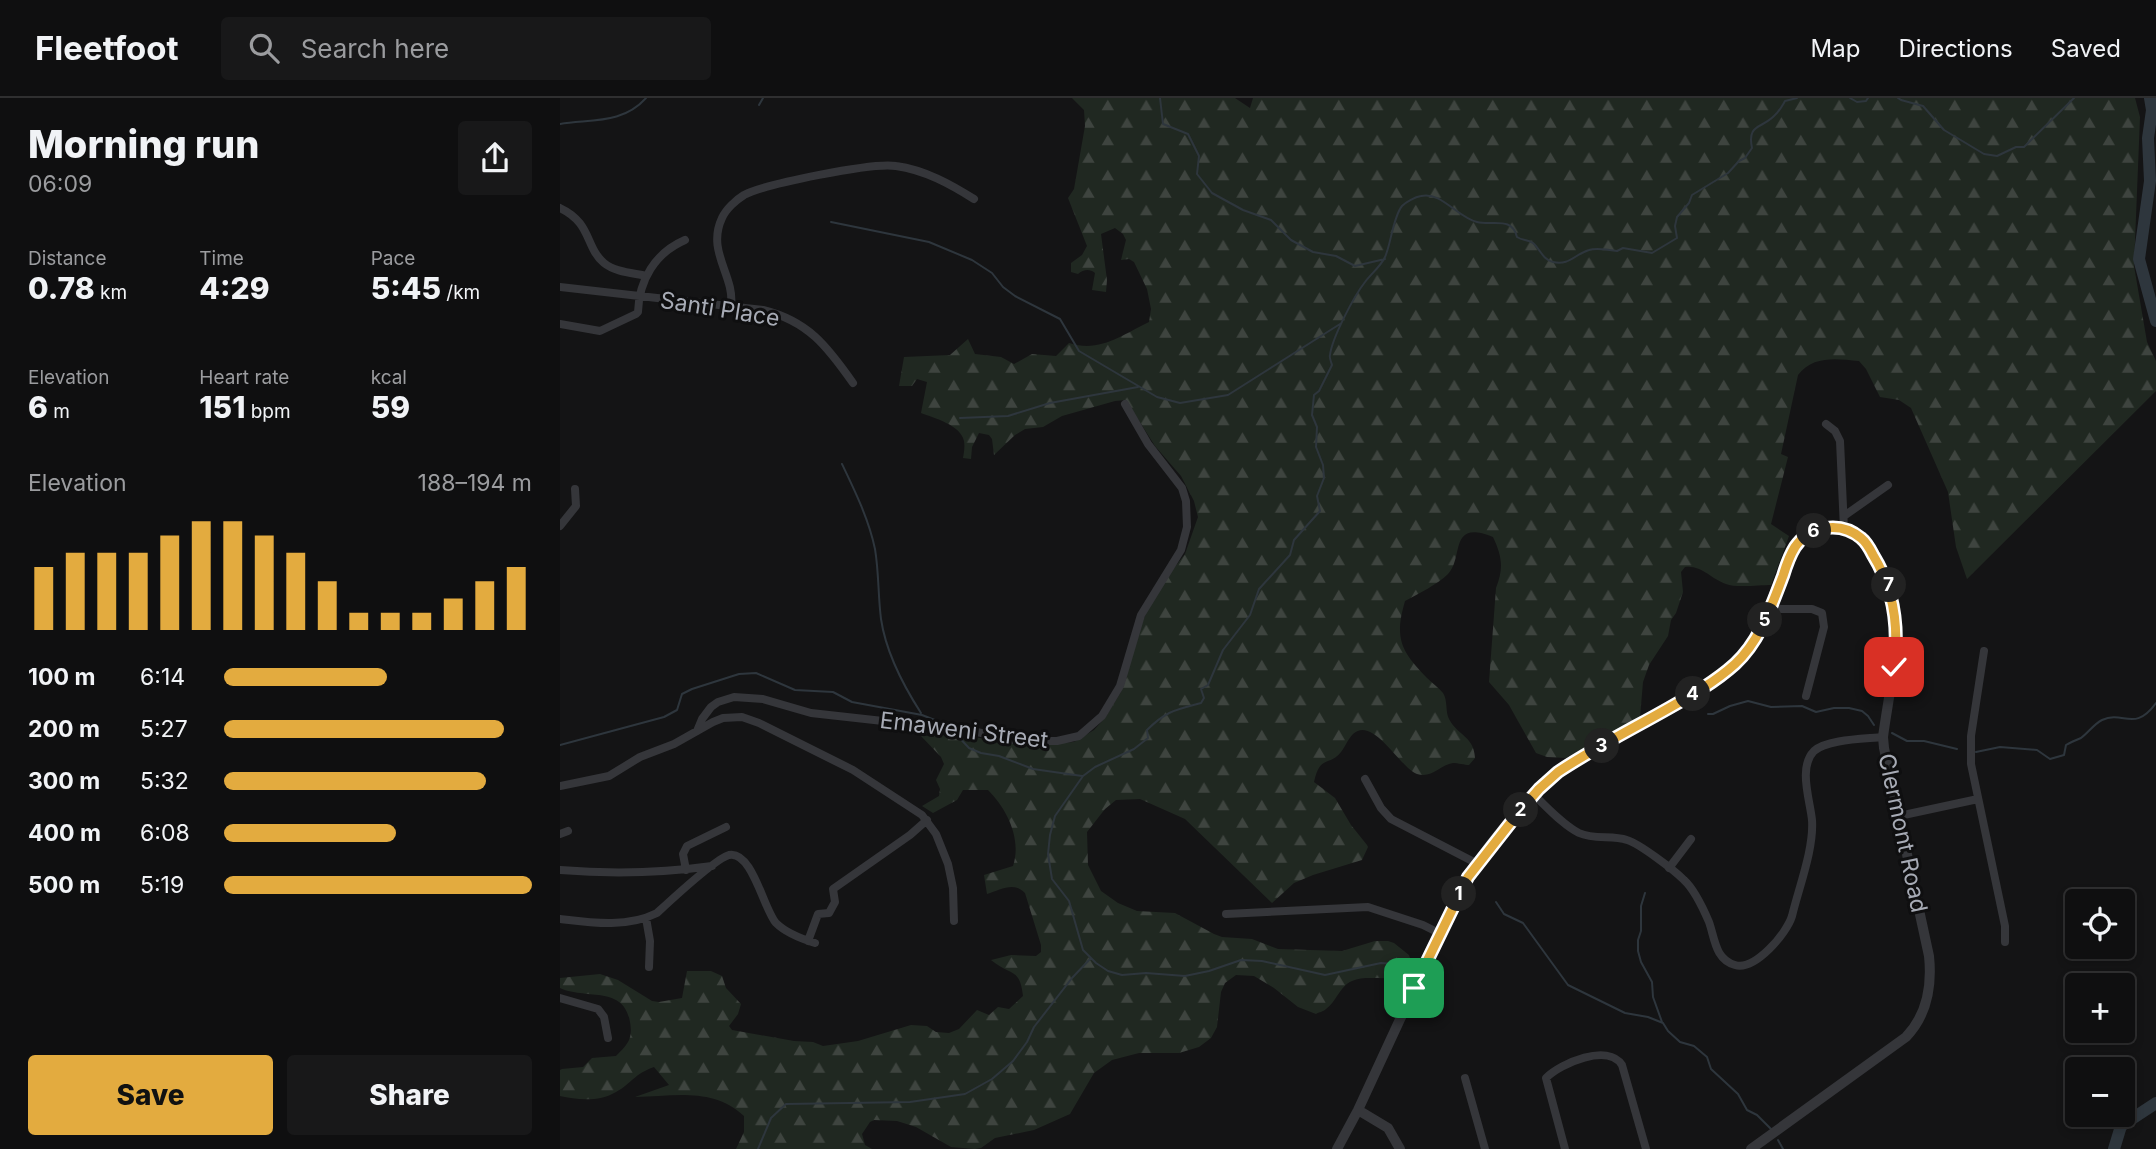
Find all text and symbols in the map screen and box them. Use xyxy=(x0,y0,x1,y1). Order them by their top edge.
search box xyxy=(221,17,711,80)
text: Fleetfoot xyxy=(35,28,179,68)
icon: search xyxy=(245,29,283,67)
text: Search here xyxy=(301,33,449,64)
text: Map xyxy=(1811,34,1860,63)
text: Directions xyxy=(1898,34,2013,63)
text: Saved xyxy=(2051,34,2121,63)
text: Morning run xyxy=(28,121,259,167)
button: share xyxy=(458,121,532,195)
text: 06:09 xyxy=(28,170,92,198)
text: Distance xyxy=(28,247,106,270)
text: Time xyxy=(199,247,244,270)
text: Pace xyxy=(371,247,415,270)
text: 0.78 xyxy=(28,270,95,306)
text: 4:29 xyxy=(199,270,270,306)
text: 5:45 xyxy=(371,270,441,306)
text: km xyxy=(95,281,127,304)
text: /km xyxy=(441,281,480,304)
street label: Santi Place xyxy=(658,286,782,332)
text: Elevation xyxy=(28,366,109,389)
text: Heart rate xyxy=(199,366,289,389)
text: kcal xyxy=(371,366,407,389)
text: 6 xyxy=(28,389,48,425)
text: 151 xyxy=(199,389,245,425)
text: 59 xyxy=(371,389,410,425)
text: m xyxy=(48,400,70,423)
text: bpm xyxy=(245,400,291,423)
text: Elevation xyxy=(28,469,127,497)
text: 188–194 m xyxy=(418,469,532,497)
pin: 6 xyxy=(1796,514,1832,548)
text: 6 xyxy=(1807,519,1820,542)
pin: 7 xyxy=(1872,568,1906,602)
text: 7 xyxy=(1883,573,1894,596)
pin: 5 xyxy=(1748,602,1782,638)
text: 5 xyxy=(1758,608,1771,631)
pin xyxy=(1864,637,1924,697)
icon: check xyxy=(1875,648,1913,686)
text: 100 m xyxy=(28,663,95,691)
text: 6:14 xyxy=(140,663,185,691)
pin: 4 xyxy=(1676,676,1710,712)
text: 4 xyxy=(1686,682,1699,705)
street label: Emaweni Street xyxy=(878,706,1050,754)
text: 200 m xyxy=(28,715,100,743)
text: 5:27 xyxy=(140,715,188,743)
pin: 3 xyxy=(1584,728,1620,764)
text: 3 xyxy=(1595,734,1608,757)
street label: Clermont Road xyxy=(1872,751,1934,915)
text: 300 m xyxy=(28,767,100,795)
text: 5:32 xyxy=(140,767,189,795)
pin: 2 xyxy=(1504,792,1538,828)
text: 2 xyxy=(1515,798,1526,821)
text: 400 m xyxy=(28,819,101,847)
text: 6:08 xyxy=(140,819,190,847)
text: 500 m xyxy=(28,871,100,899)
text: 5:19 xyxy=(140,871,184,899)
pin: 1 xyxy=(1441,876,1476,912)
text: 1 xyxy=(1454,882,1463,905)
map controls xyxy=(2065,889,2135,1127)
button: locate xyxy=(2065,889,2135,959)
pin xyxy=(1384,958,1444,1018)
icon: arrive xyxy=(1395,969,1433,1007)
button: + xyxy=(2065,973,2135,1043)
button: Save xyxy=(28,1055,273,1135)
button: Share xyxy=(287,1055,532,1135)
button: − xyxy=(2065,1057,2135,1127)

